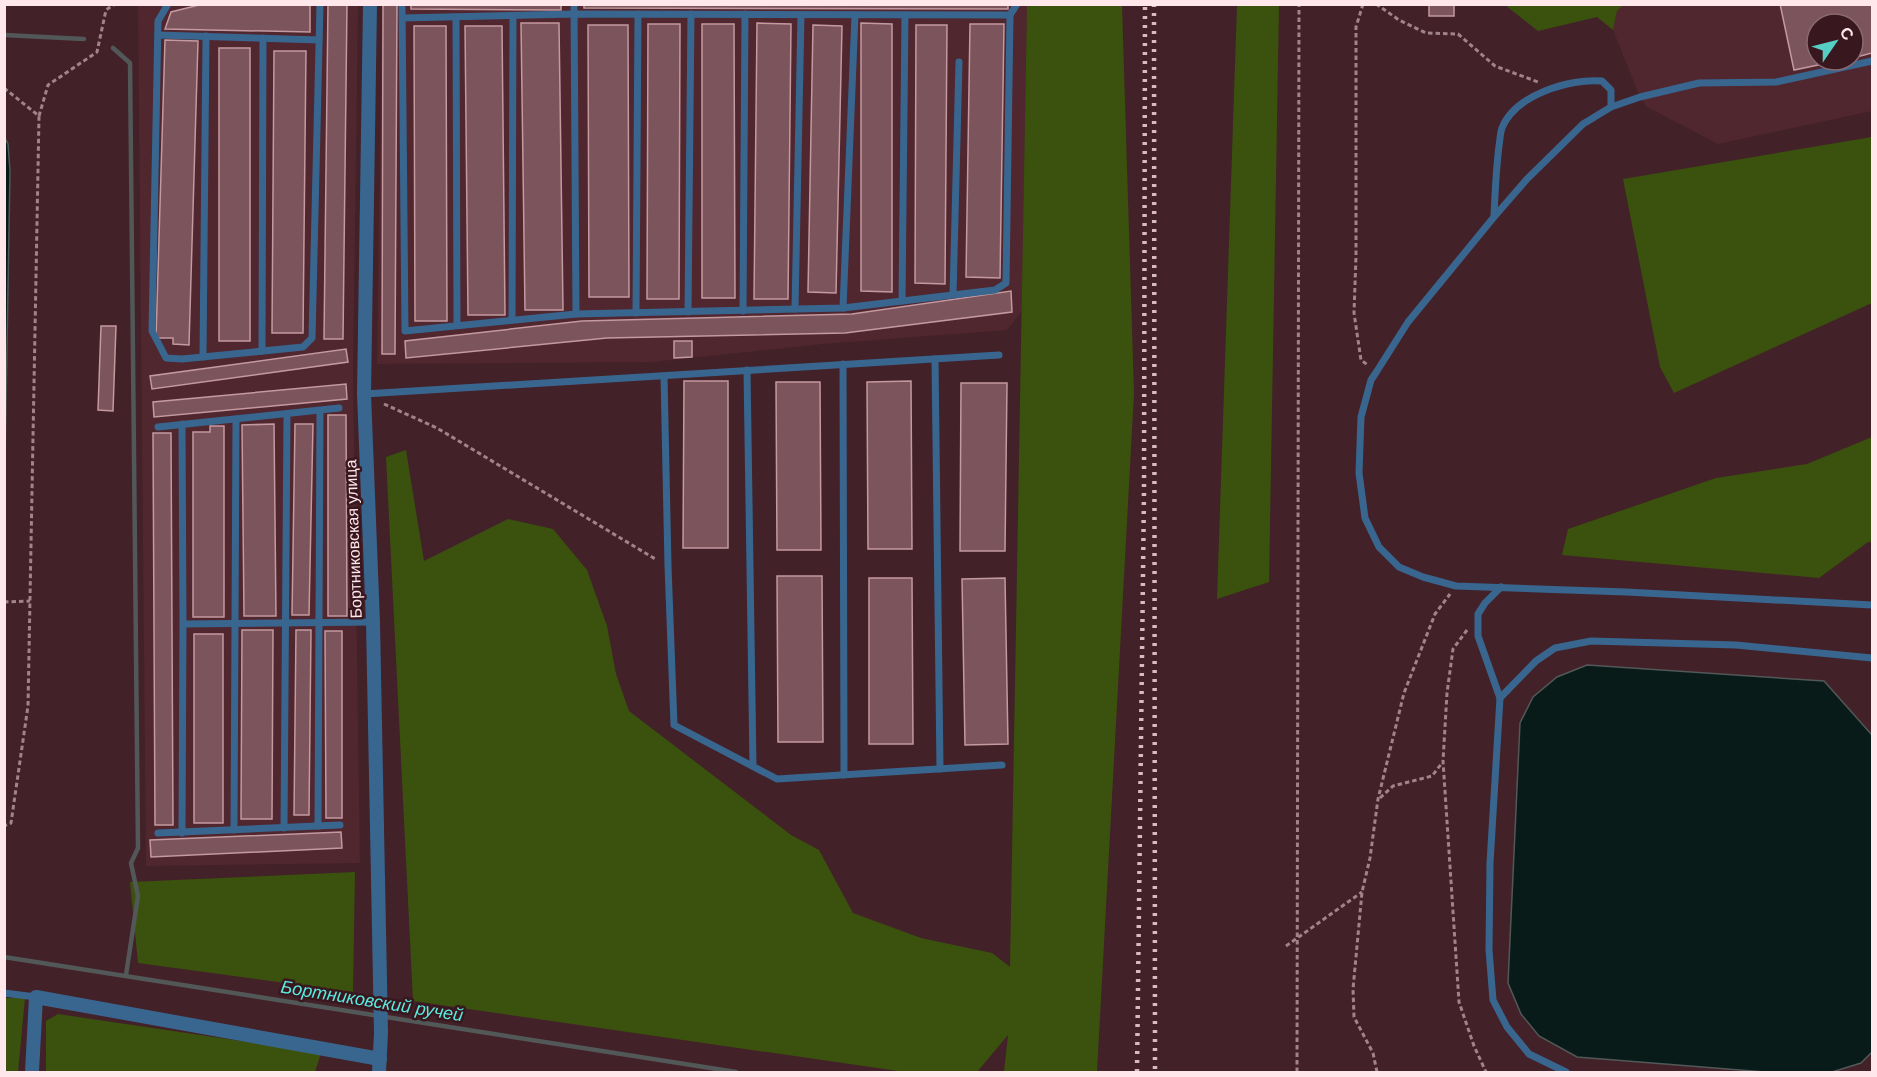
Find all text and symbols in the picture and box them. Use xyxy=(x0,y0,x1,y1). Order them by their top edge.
north arrow xyxy=(1805,12,1865,72)
text: С xyxy=(1837,24,1857,44)
street label: Бортниковская улица xyxy=(342,459,365,619)
water label: Бортниковский ручей xyxy=(279,977,465,1025)

